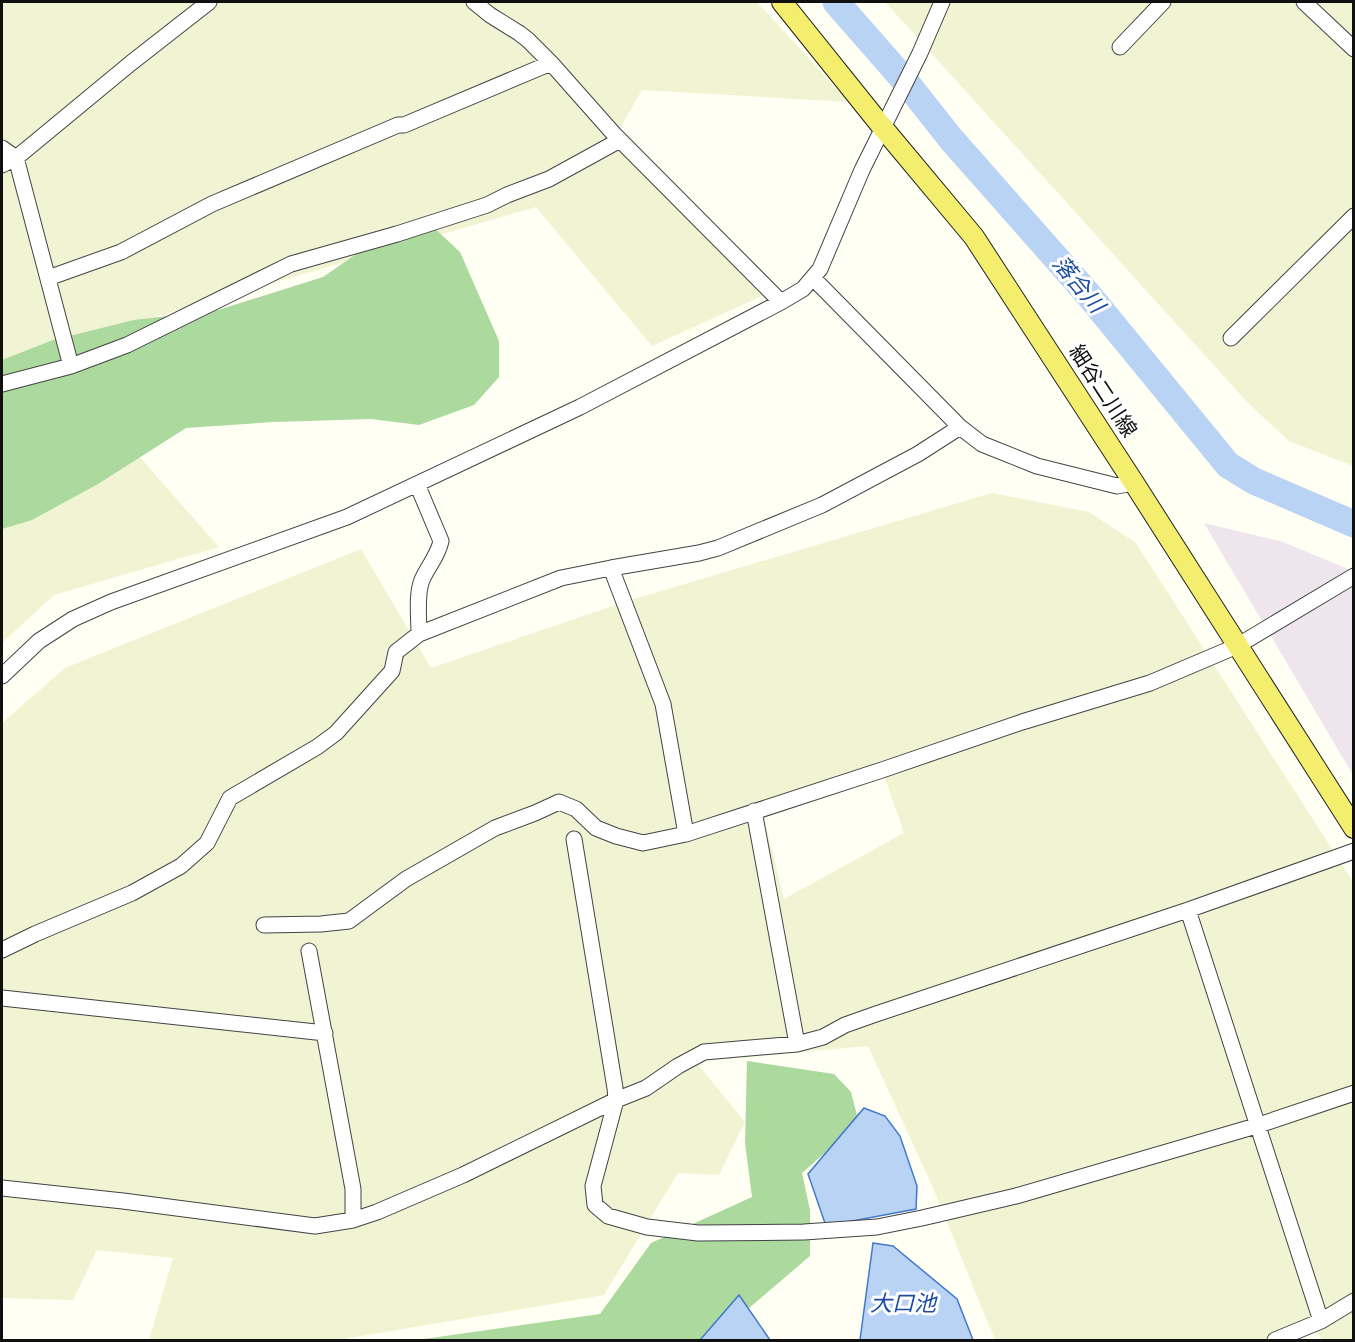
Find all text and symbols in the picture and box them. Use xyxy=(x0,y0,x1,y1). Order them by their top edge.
water label: 落合川 xyxy=(1048,251,1111,319)
street label: 細谷二川線 xyxy=(1064,340,1142,442)
water label: 大口池 xyxy=(870,1291,938,1316)

